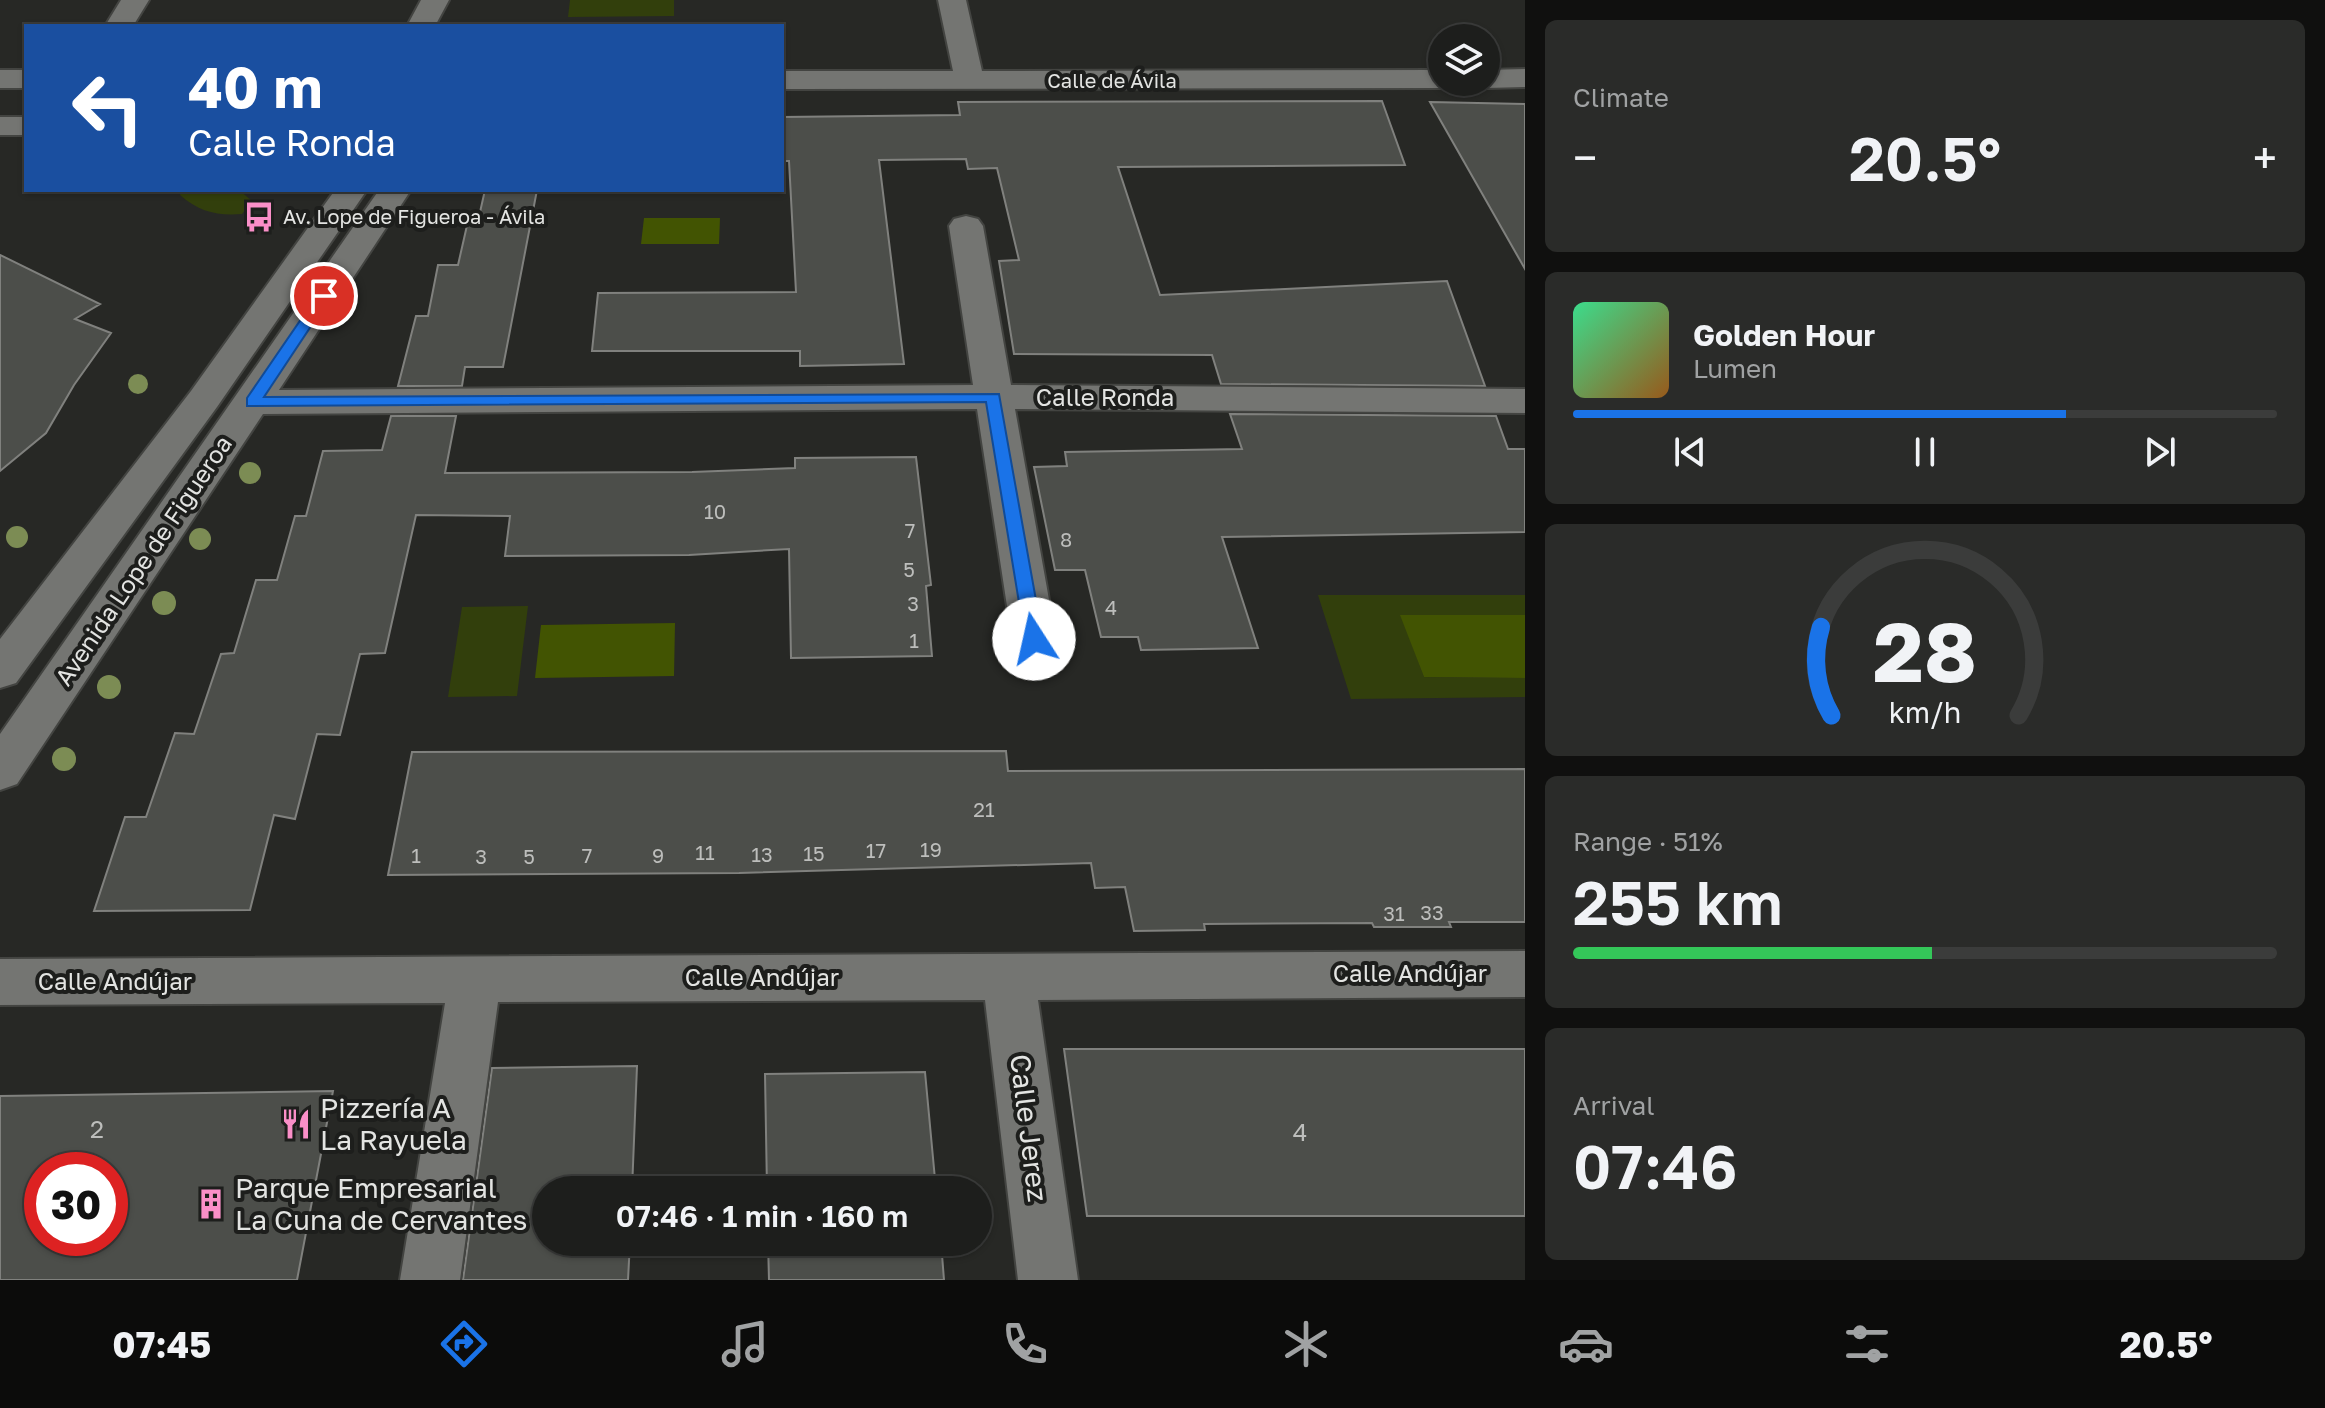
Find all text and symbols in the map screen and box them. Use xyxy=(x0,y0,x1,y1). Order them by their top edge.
map controls xyxy=(1428,24,1500,96)
button: layers xyxy=(1428,24,1500,96)
text: 40 m xyxy=(188,53,322,120)
icon: left xyxy=(56,56,160,160)
street label: Calle de Ávila xyxy=(1047,68,1177,92)
text: Climate xyxy=(1573,82,1669,113)
text: Calle Ronda xyxy=(188,121,396,164)
text: 20.5° xyxy=(1849,122,2001,194)
text: − xyxy=(1573,131,1597,184)
text: + xyxy=(2253,131,2277,184)
bus stop icon: Av. Lope de Figueroa - Ávila xyxy=(242,200,276,234)
place label: Av. Lope de Figueroa - Ávila xyxy=(283,204,545,228)
pin xyxy=(290,262,358,330)
icon: arrive xyxy=(302,274,346,318)
text: Golden Hour xyxy=(1693,317,1875,353)
text: Lumen xyxy=(1693,353,1777,384)
street label: Calle Ronda xyxy=(1036,382,1174,411)
street label: Avenida Lope de Figueroa xyxy=(48,430,237,691)
icon: previous xyxy=(1668,430,1712,474)
icon: pause xyxy=(1903,430,1947,474)
icon: next xyxy=(2138,430,2182,474)
house number: 10 xyxy=(704,499,726,523)
house number: 7 xyxy=(905,518,915,542)
house number: 8 xyxy=(1060,527,1072,551)
house number: 5 xyxy=(903,557,915,581)
house number: 3 xyxy=(907,591,919,615)
house number: 4 xyxy=(1105,595,1117,619)
position arrow xyxy=(992,597,1076,681)
text: 28 xyxy=(1873,600,1977,700)
house number: 1 xyxy=(909,628,919,652)
text: km/h xyxy=(1889,695,1961,729)
house number: 21 xyxy=(973,797,995,821)
text: Range · 51% xyxy=(1573,826,1723,857)
house number: 19 xyxy=(920,837,942,861)
house number: 17 xyxy=(866,838,886,862)
house number: 11 xyxy=(695,840,715,864)
house number: 15 xyxy=(803,841,825,865)
house number: 13 xyxy=(751,842,773,866)
house number: 1 xyxy=(411,843,421,867)
house number: 7 xyxy=(582,843,592,867)
house number: 9 xyxy=(652,843,664,867)
house number: 3 xyxy=(475,844,487,868)
house number: 5 xyxy=(523,844,535,868)
text: 255 km xyxy=(1573,866,1783,938)
house number: 33 xyxy=(1420,900,1444,924)
house number: 31 xyxy=(1383,901,1405,925)
street label: Calle Andújar xyxy=(1333,958,1487,987)
street label: Calle Andújar xyxy=(685,962,839,991)
street label: Calle Andújar xyxy=(38,966,192,995)
street label: Calle Jerez xyxy=(1004,1052,1055,1204)
text: Arrival xyxy=(1573,1090,1654,1121)
place label: Pizzería A La Rayuela xyxy=(320,1091,467,1156)
restaurant icon: Pizzería A La Rayuela xyxy=(279,1107,313,1141)
house number: 2 xyxy=(90,1114,104,1143)
house number: 4 xyxy=(1293,1117,1307,1146)
text: 07:46 xyxy=(1573,1130,1737,1202)
speed limit sign: 30 xyxy=(24,1152,128,1256)
place label: Parque Empresarial La Cuna de Cervantes xyxy=(235,1171,527,1236)
building icon: Parque Empresarial La Cuna de Cervantes xyxy=(194,1187,228,1221)
text: 07:46 · 1 min · 160 m xyxy=(616,1198,908,1234)
icon: directions xyxy=(436,1316,492,1372)
icon: music xyxy=(717,1316,773,1372)
icon: phone xyxy=(997,1316,1053,1372)
icon: climate xyxy=(1278,1316,1334,1372)
icon: car xyxy=(1558,1316,1614,1372)
icon: filters xyxy=(1839,1316,1895,1372)
text: 07:45 xyxy=(112,1323,211,1366)
text: 20.5° xyxy=(2120,1323,2213,1366)

